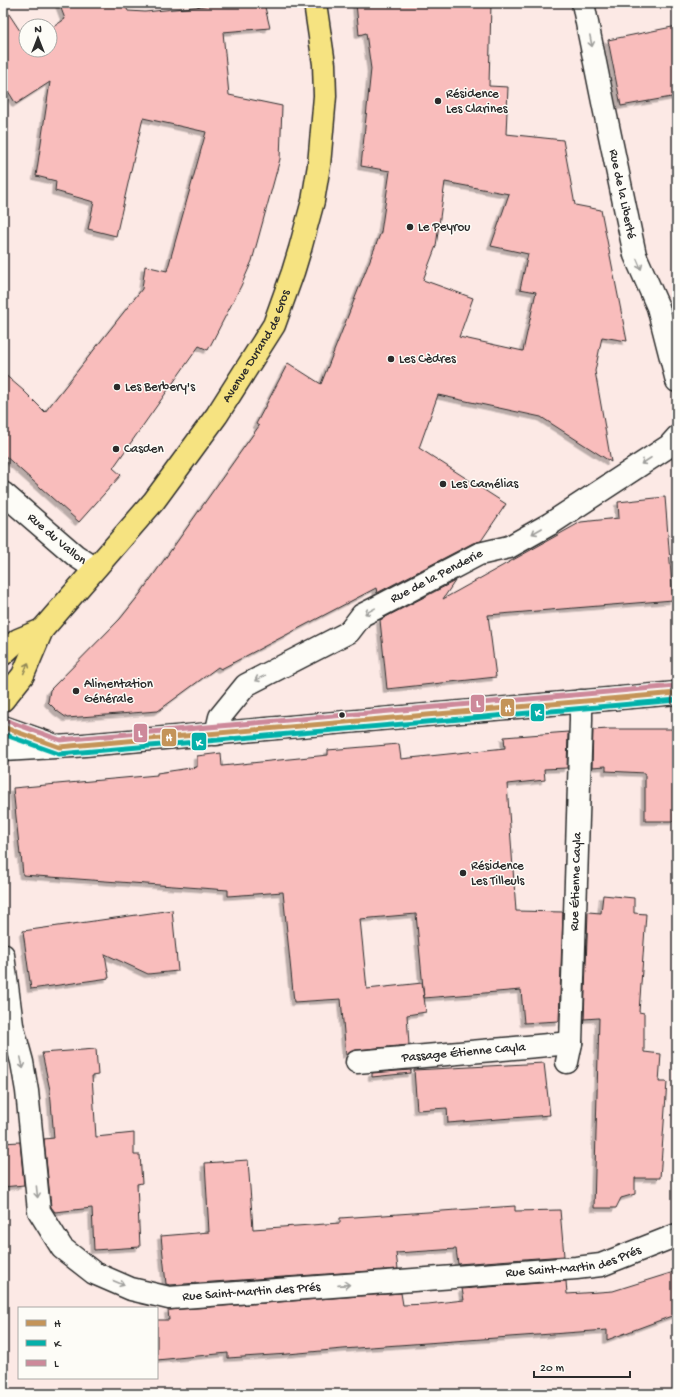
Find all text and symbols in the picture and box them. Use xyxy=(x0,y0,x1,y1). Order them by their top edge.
north arrow xyxy=(18,18,58,58)
text: N xyxy=(34,24,42,36)
one-way arrow xyxy=(587,34,595,47)
place label: Résidence Les Clarines xyxy=(446,87,509,117)
marker: Résidence Les Clarines xyxy=(433,96,443,106)
street label: Rue de la Liberté xyxy=(606,148,639,240)
place label: Le Peyrou xyxy=(418,220,470,235)
marker: Le Peyrou xyxy=(405,222,415,232)
one-way arrow xyxy=(636,257,644,269)
street label: Avenue Durand de Gros xyxy=(219,287,294,405)
place label: Les Cèdres xyxy=(399,352,457,367)
marker: Les Cèdres xyxy=(386,354,396,364)
place label: Les Berbery's xyxy=(125,380,196,395)
marker: Les Berbery's xyxy=(112,382,122,392)
place label: Casden xyxy=(124,442,164,457)
marker: Casden xyxy=(111,444,121,454)
one-way arrow xyxy=(641,457,652,465)
place label: Les Camélias xyxy=(451,477,519,492)
marker: Les Camélias xyxy=(438,479,448,489)
street label: Rue du Vallon xyxy=(24,510,90,569)
one-way arrow xyxy=(531,528,543,536)
street label: Rue de la Penderie xyxy=(388,546,485,607)
one-way arrow xyxy=(364,608,376,616)
one-way arrow xyxy=(22,663,30,675)
one-way arrow xyxy=(254,675,266,682)
place label: Alimentation Générale xyxy=(84,677,154,707)
marker: Alimentation Générale xyxy=(71,686,81,696)
line badge: L xyxy=(470,694,485,713)
line badge: H xyxy=(500,698,515,717)
text: L xyxy=(476,699,481,711)
line badge: K xyxy=(530,703,545,722)
text: H xyxy=(505,704,512,716)
text: K xyxy=(534,708,543,720)
unlabelled marker xyxy=(337,710,347,720)
line badge: L xyxy=(133,723,148,743)
line badge: H xyxy=(161,728,177,747)
text: L xyxy=(138,729,143,741)
line badge: K xyxy=(191,732,207,751)
text: H xyxy=(166,733,173,745)
text: K xyxy=(195,738,204,750)
street label: Rue Étienne Cayla xyxy=(567,831,585,931)
place label: Résidence Les Tilleuls xyxy=(471,859,526,889)
marker: Résidence Les Tilleuls xyxy=(458,868,468,878)
street label: Passage Étienne Cayla xyxy=(400,1039,527,1066)
one-way arrow xyxy=(18,1056,26,1069)
one-way arrow xyxy=(34,1185,41,1198)
street label: Rue Saint-Martin des Prés xyxy=(505,1242,644,1281)
street label: Rue Saint-Martin des Prés xyxy=(182,1279,322,1304)
one-way arrow xyxy=(112,1280,124,1288)
one-way arrow xyxy=(337,1282,350,1289)
legend xyxy=(18,1307,158,1379)
text: H xyxy=(54,1318,61,1332)
text: K xyxy=(54,1338,62,1352)
scale bar xyxy=(534,1353,630,1379)
text: L xyxy=(54,1358,59,1372)
text: 20 m xyxy=(540,1362,565,1376)

